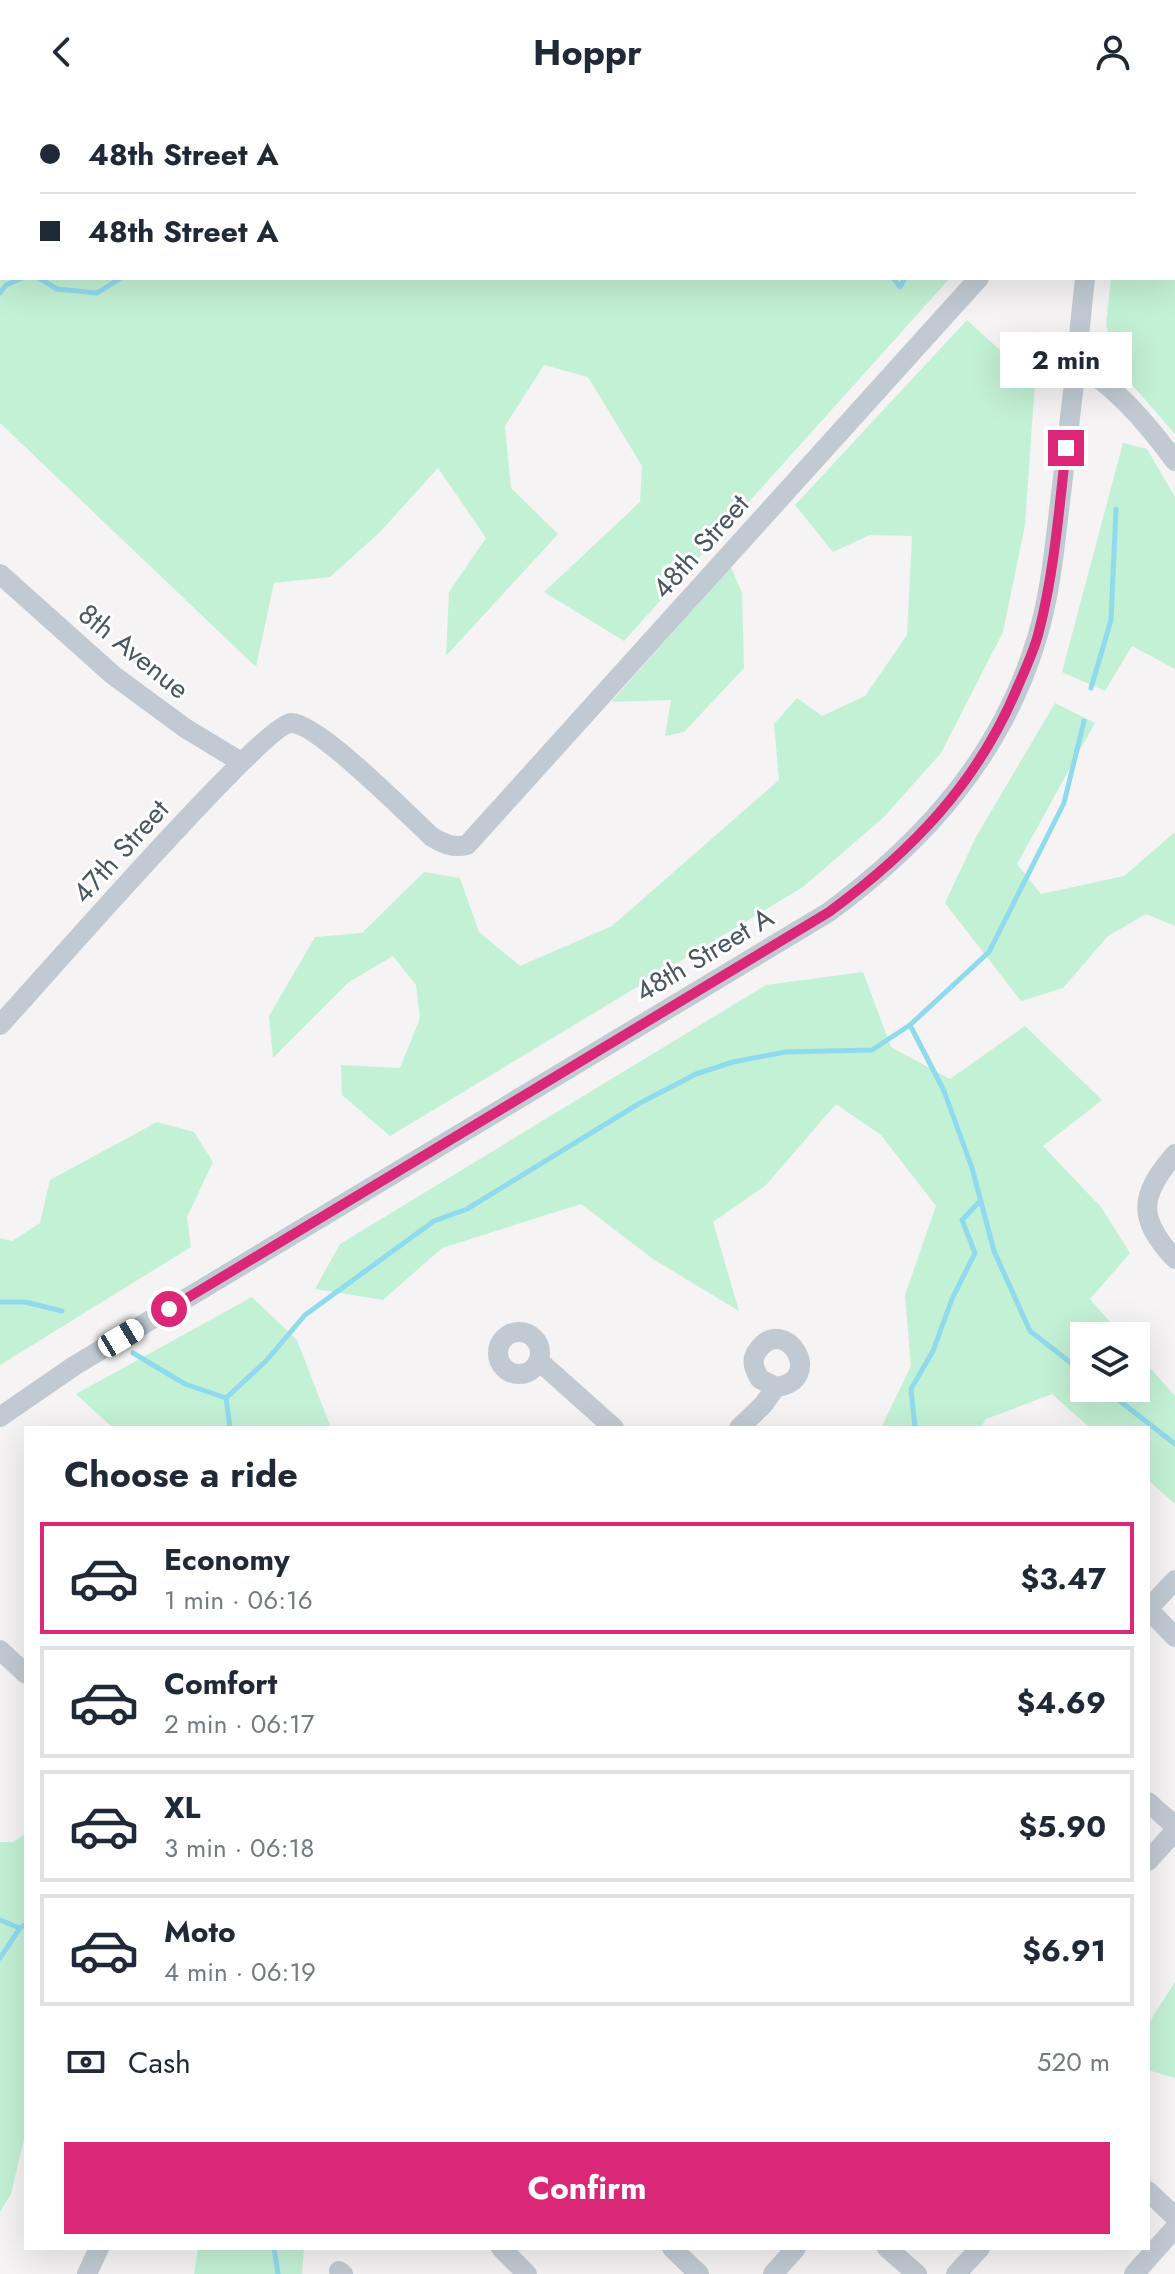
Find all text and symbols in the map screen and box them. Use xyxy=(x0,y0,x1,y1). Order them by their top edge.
text: Hoppr xyxy=(533,26,642,78)
icon: back xyxy=(40,30,84,74)
icon: person xyxy=(1091,30,1135,74)
text: 48th Street A xyxy=(88,133,279,176)
text: 48th Street A xyxy=(88,210,279,253)
callout: 2 min xyxy=(1000,332,1132,388)
text: 2 min xyxy=(1032,341,1100,379)
route end xyxy=(1048,430,1084,466)
street label: 48th Street xyxy=(642,485,759,608)
street label: 8th Avenue xyxy=(69,594,198,709)
street label: 47th Street xyxy=(62,790,179,912)
street label: 48th Street A xyxy=(627,897,782,1012)
route start xyxy=(151,1291,187,1327)
car xyxy=(94,1315,148,1361)
map controls xyxy=(1070,1322,1150,1402)
button: layers xyxy=(1070,1322,1150,1402)
text: Choose a ride xyxy=(64,1448,298,1500)
text: Economy xyxy=(164,1538,290,1581)
icon: car xyxy=(68,1542,140,1614)
text: $3.47 xyxy=(1020,1557,1106,1600)
text: 1 min · 06:16 xyxy=(164,1581,313,1619)
text: Comfort xyxy=(164,1662,277,1705)
icon: car xyxy=(68,1666,140,1738)
text: $4.69 xyxy=(1017,1681,1106,1724)
text: 2 min · 06:17 xyxy=(164,1705,314,1743)
text: XL xyxy=(164,1786,200,1829)
icon: car xyxy=(68,1790,140,1862)
text: $5.90 xyxy=(1018,1805,1106,1848)
text: 3 min · 06:18 xyxy=(164,1829,314,1867)
text: Moto xyxy=(164,1910,236,1953)
icon: car xyxy=(68,1914,140,1986)
text: $6.91 xyxy=(1022,1929,1106,1972)
text: 4 min · 06:19 xyxy=(164,1953,316,1991)
icon: cash xyxy=(64,2040,108,2084)
text: Cash xyxy=(128,2041,191,2084)
text: 520 m xyxy=(1037,2043,1110,2081)
button: Confirm xyxy=(64,2142,1110,2234)

